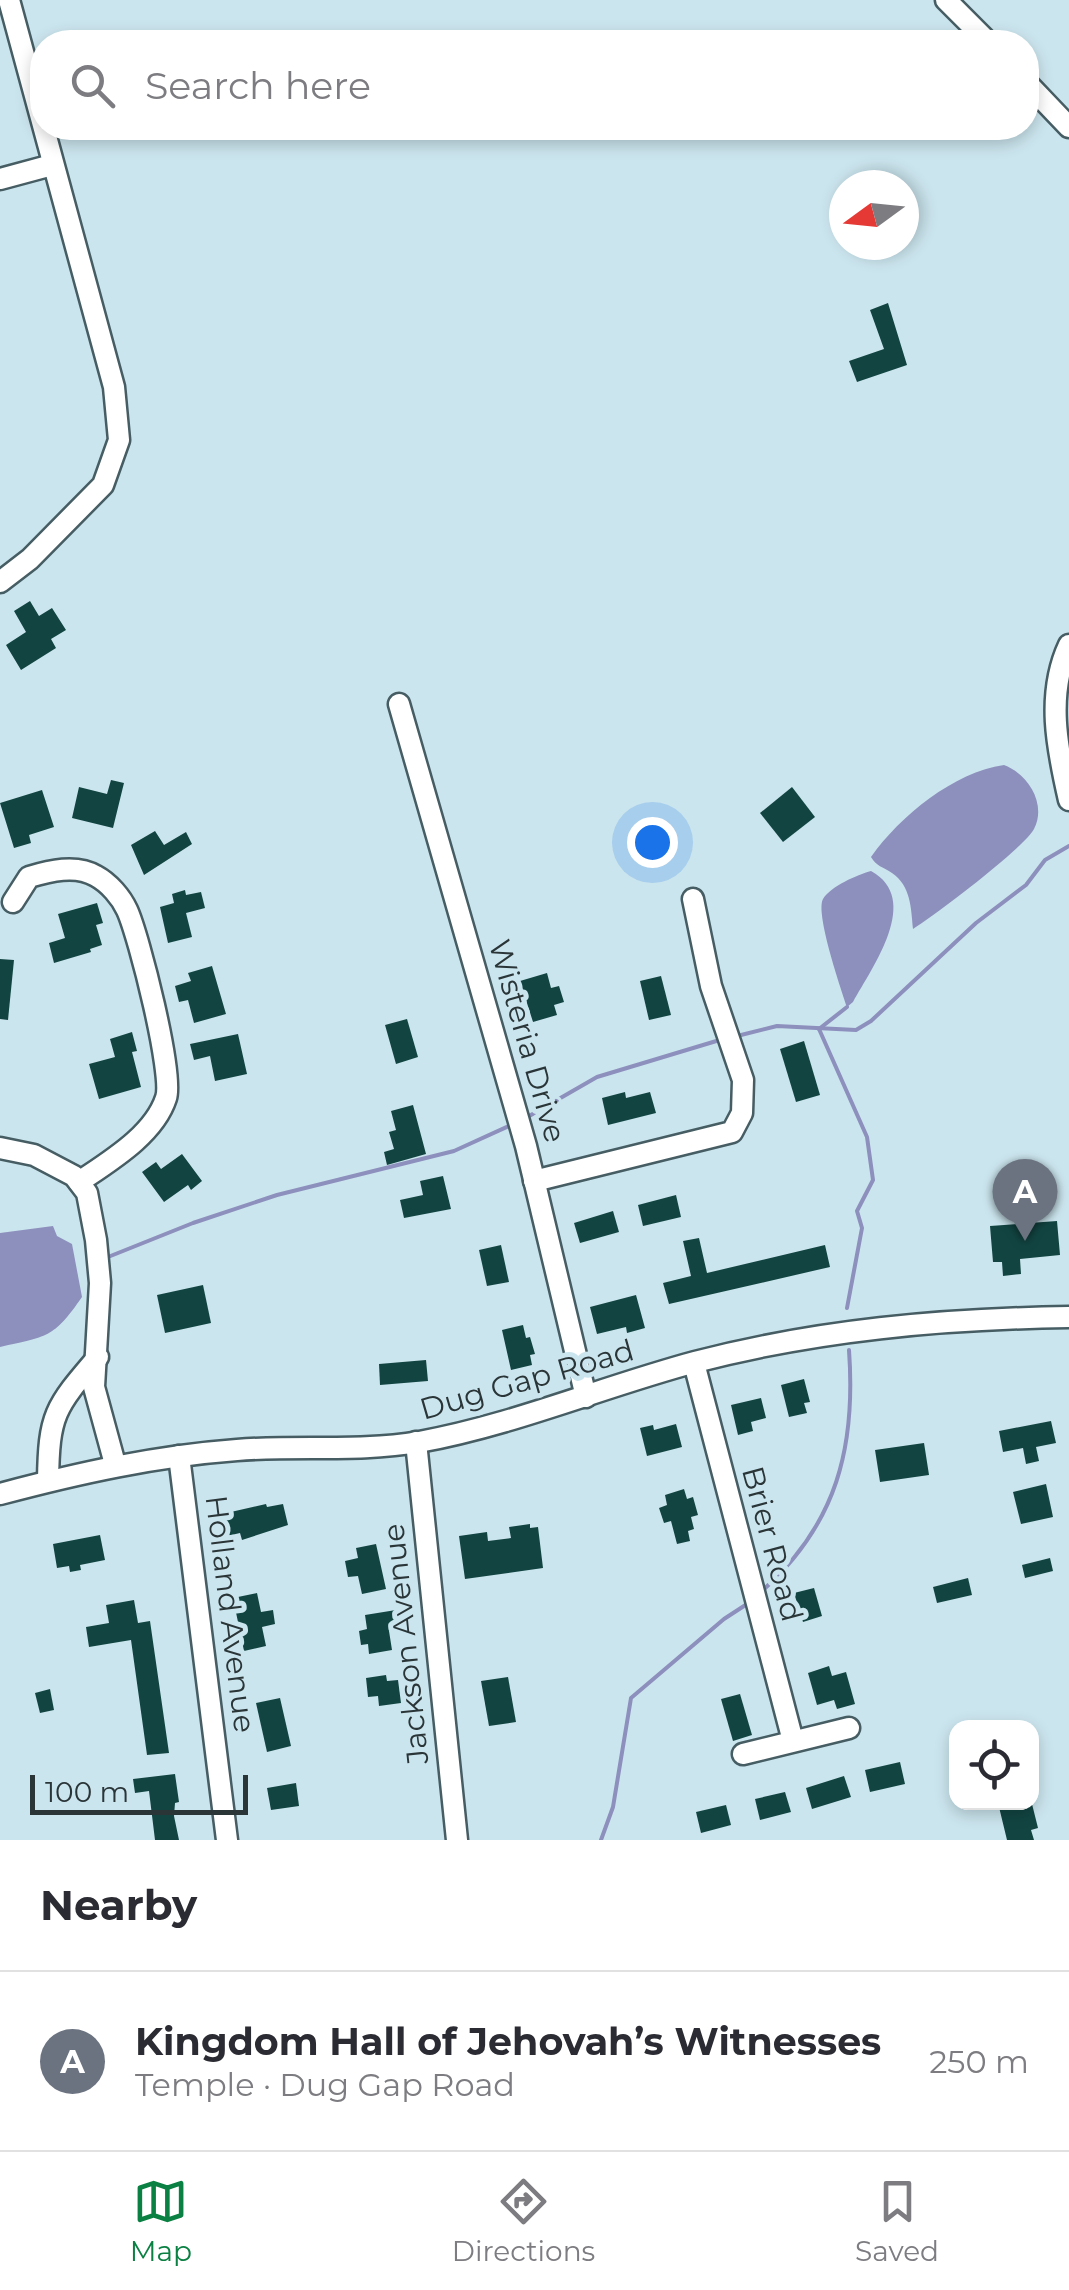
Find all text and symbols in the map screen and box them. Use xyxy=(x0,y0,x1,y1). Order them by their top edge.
search box xyxy=(30,30,1039,140)
icon: search xyxy=(65,58,120,113)
text: Search here xyxy=(145,62,371,109)
north arrow xyxy=(829,170,919,260)
your location xyxy=(627,817,678,868)
street label: Wisteria Drive xyxy=(481,935,574,1147)
pin: A xyxy=(992,1158,1058,1241)
street label: Dug Gap Road xyxy=(416,1331,638,1428)
street label: Brier Road xyxy=(734,1462,811,1625)
street label: Holland Avenue xyxy=(198,1493,263,1735)
street label: Jackson Avenue xyxy=(374,1522,437,1767)
map controls xyxy=(949,1720,1039,1810)
button: locate xyxy=(949,1720,1039,1810)
scale bar xyxy=(30,1770,248,1814)
text: 100 m xyxy=(45,1775,129,1809)
text: Nearby xyxy=(40,1879,197,1931)
text: Kingdom Hall of Jehovah’s Witnesses xyxy=(135,2018,881,2065)
text: A xyxy=(60,2042,85,2081)
text: 250 m xyxy=(929,2042,1029,2081)
text: Temple · Dug Gap Road xyxy=(135,2065,515,2104)
tab: Map xyxy=(130,2174,192,2268)
tab: Directions xyxy=(452,2174,595,2268)
tab: Saved xyxy=(855,2174,939,2268)

